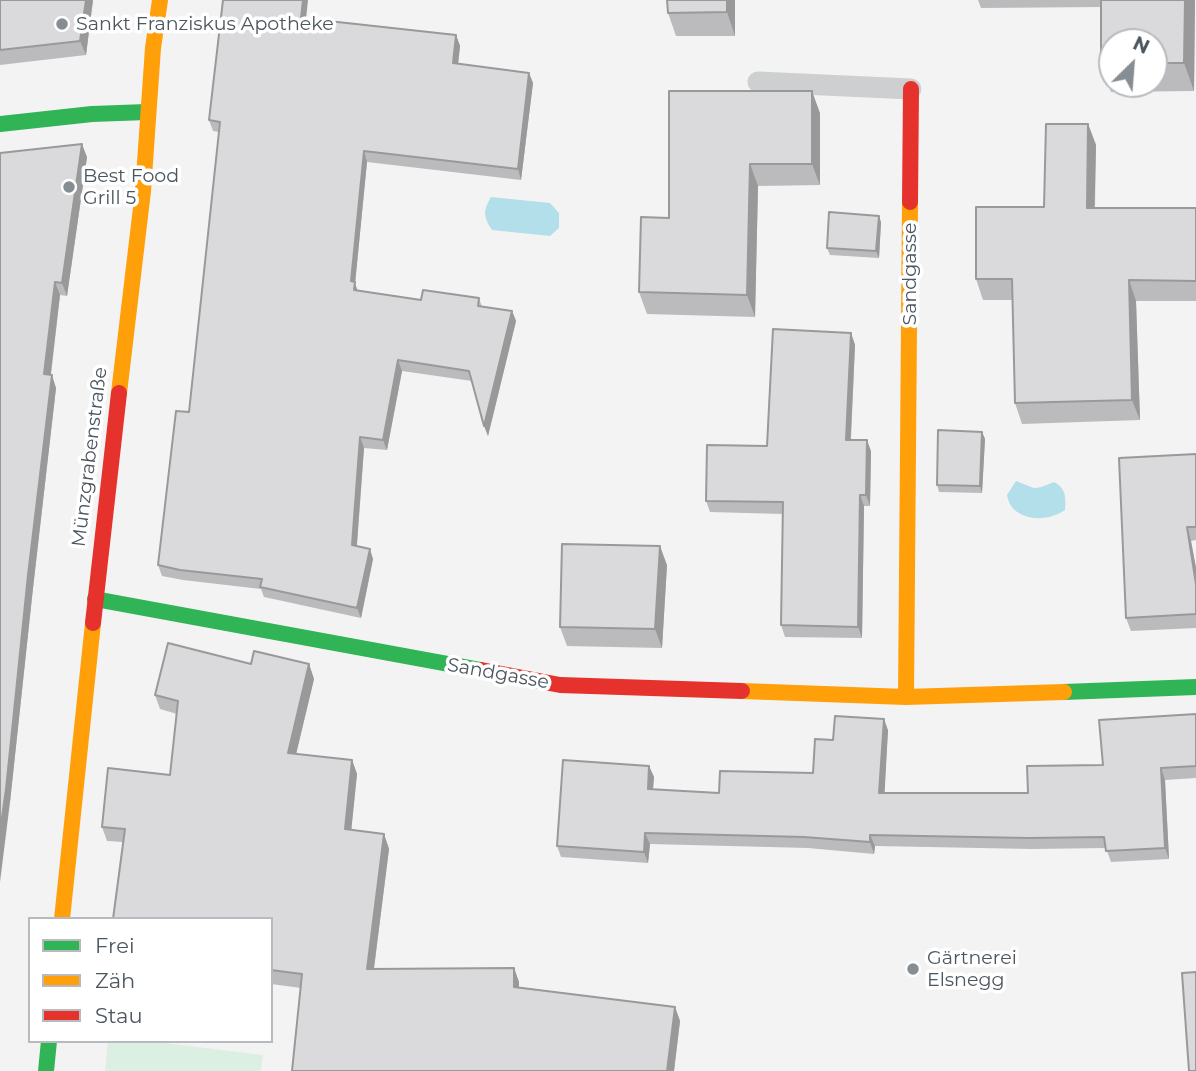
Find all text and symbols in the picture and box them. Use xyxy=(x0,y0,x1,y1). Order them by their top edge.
place label: Sankt Franziskus Apotheke xyxy=(76,13,334,35)
marker: Sankt Franziskus Apotheke xyxy=(54,16,70,32)
north arrow xyxy=(1098,28,1168,98)
text: N xyxy=(1129,32,1153,59)
place label: Best Food Grill 5 xyxy=(83,165,179,209)
marker: Best Food Grill 5 xyxy=(61,179,77,195)
street label: Sandgasse xyxy=(899,223,921,325)
street label: Münzgrabenstraße xyxy=(68,366,112,548)
street label: Sandgasse xyxy=(445,654,551,694)
legend xyxy=(28,917,273,1043)
text: Frei xyxy=(95,933,135,958)
place label: Gärtnerei Elsnegg xyxy=(927,947,1017,991)
marker: Gärtnerei Elsnegg xyxy=(905,961,921,977)
text: Zäh xyxy=(95,968,135,993)
text: Stau xyxy=(95,1003,143,1028)

